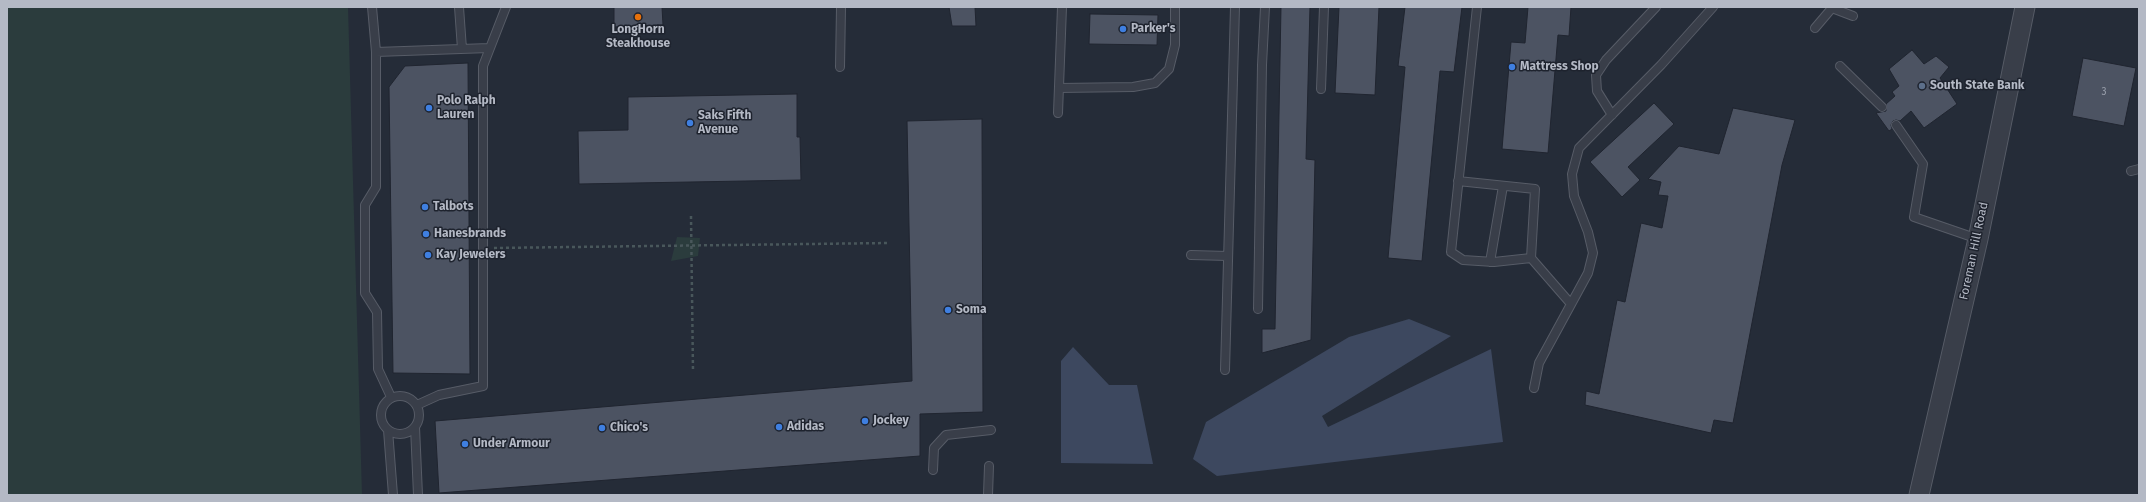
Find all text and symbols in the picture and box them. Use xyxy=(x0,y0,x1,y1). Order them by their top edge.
marker: LongHorn Steakhouse xyxy=(633,12,643,22)
place label: Parker's xyxy=(1131,22,1175,36)
place label: LongHorn Steakhouse xyxy=(606,23,670,51)
marker: Parker's xyxy=(1118,24,1128,34)
place label: Mattress Shop xyxy=(1520,60,1599,74)
marker: Mattress Shop xyxy=(1507,62,1517,72)
place label: South State Bank xyxy=(1930,79,2024,93)
marker: South State Bank xyxy=(1917,81,1927,91)
house number: 3 xyxy=(2102,86,2106,98)
place label: Polo Ralph Lauren xyxy=(437,94,496,122)
marker: Polo Ralph Lauren xyxy=(424,103,434,113)
place label: Saks Fifth Avenue xyxy=(698,109,751,137)
marker: Saks Fifth Avenue xyxy=(685,118,695,128)
place label: Talbots xyxy=(433,200,473,214)
street label: Foreman Hill Road xyxy=(1957,201,1991,301)
marker: Talbots xyxy=(420,202,430,212)
place label: Hanesbrands xyxy=(434,227,506,241)
marker: Hanesbrands xyxy=(421,229,431,239)
place label: Kay Jewelers xyxy=(436,248,506,262)
marker: Kay Jewelers xyxy=(423,250,433,260)
place label: Soma xyxy=(956,303,987,317)
marker: Soma xyxy=(943,305,953,315)
place label: Jockey xyxy=(873,414,909,428)
marker: Jockey xyxy=(860,416,870,426)
place label: Adidas xyxy=(787,420,824,434)
place label: Chico's xyxy=(610,421,648,435)
marker: Adidas xyxy=(774,422,784,432)
marker: Chico's xyxy=(597,423,607,433)
place label: Under Armour xyxy=(473,437,550,451)
marker: Under Armour xyxy=(460,439,470,449)

